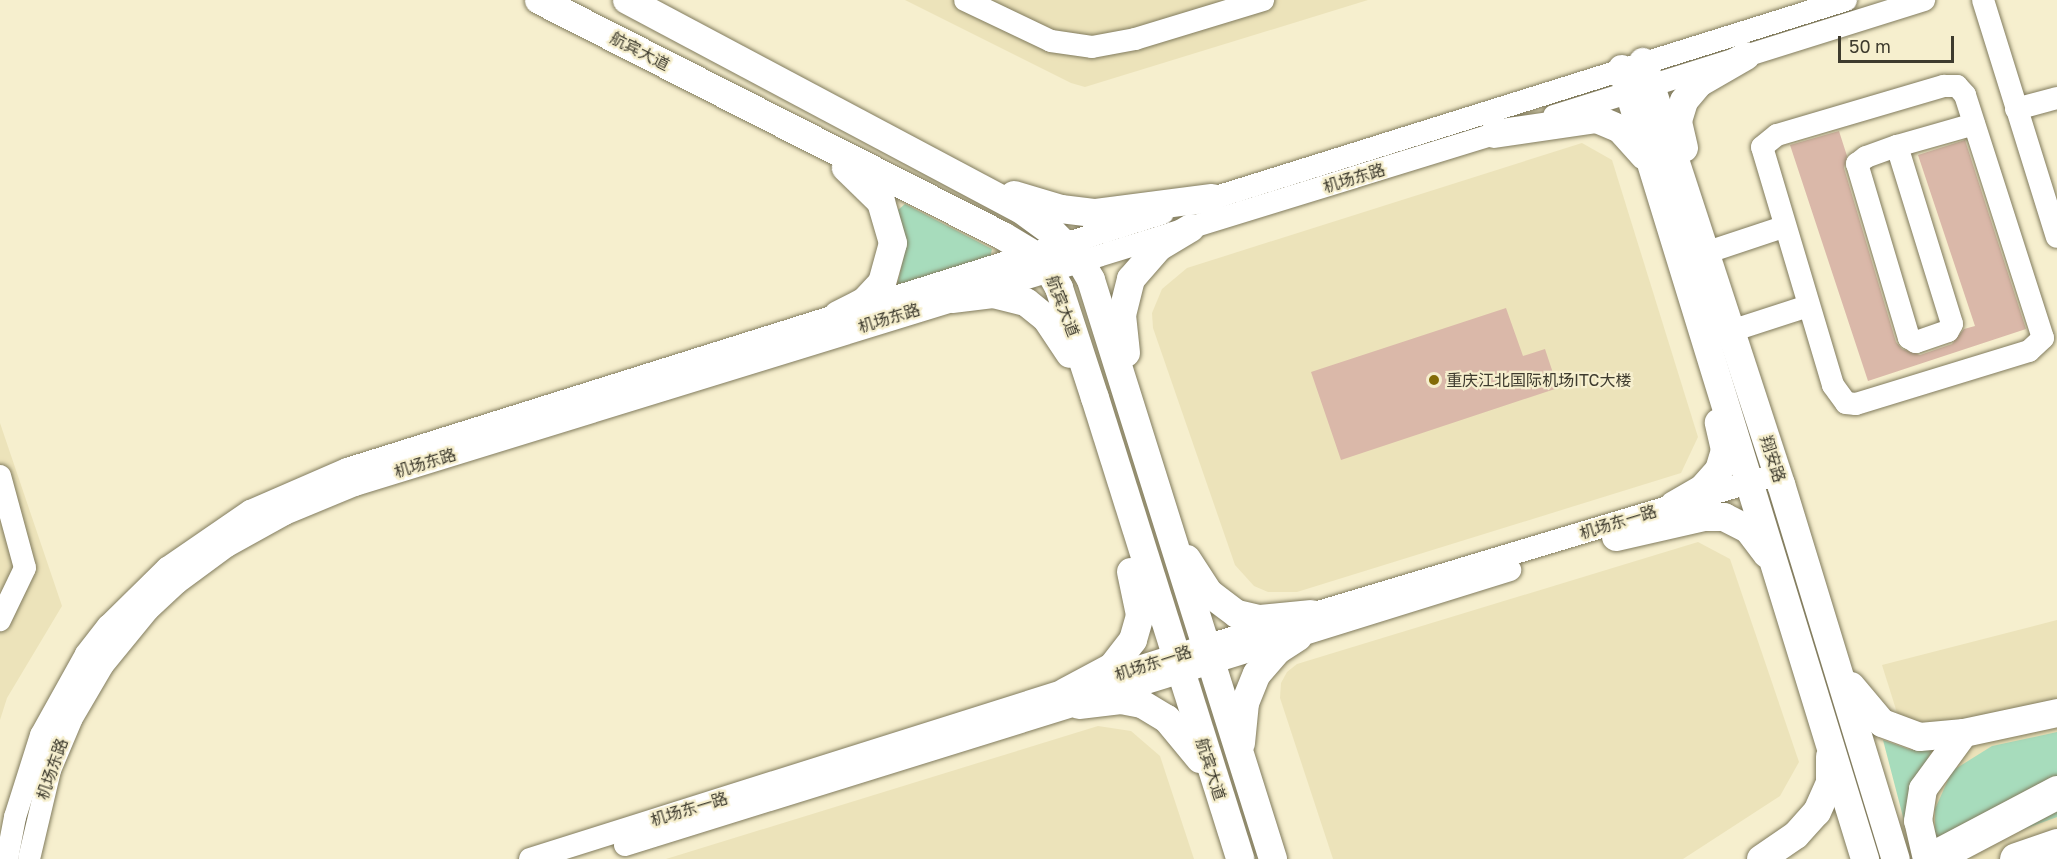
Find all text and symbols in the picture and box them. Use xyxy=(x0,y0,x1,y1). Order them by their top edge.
scale bar xyxy=(1841,24,1956,62)
street label: 航宾大道 xyxy=(607,28,673,74)
text: 50 m xyxy=(1849,35,1891,57)
street label: 机场东路 xyxy=(1321,159,1387,197)
street label: 航宾大道 xyxy=(1043,273,1083,339)
street label: 机场东路 xyxy=(856,299,922,337)
place label: 重庆江北国际机场ITC大楼 xyxy=(1446,370,1632,390)
marker: 重庆江北国际机场ITC大楼 xyxy=(1427,373,1441,387)
street label: 翔安路 xyxy=(1756,433,1790,485)
street label: 机场东路 xyxy=(392,444,458,482)
street label: 机场东一路 xyxy=(1577,501,1659,543)
street label: 机场东一路 xyxy=(1112,642,1194,684)
street label: 机场东路 xyxy=(33,736,71,802)
street label: 航宾大道 xyxy=(1192,736,1230,802)
street label: 机场东一路 xyxy=(648,788,730,830)

